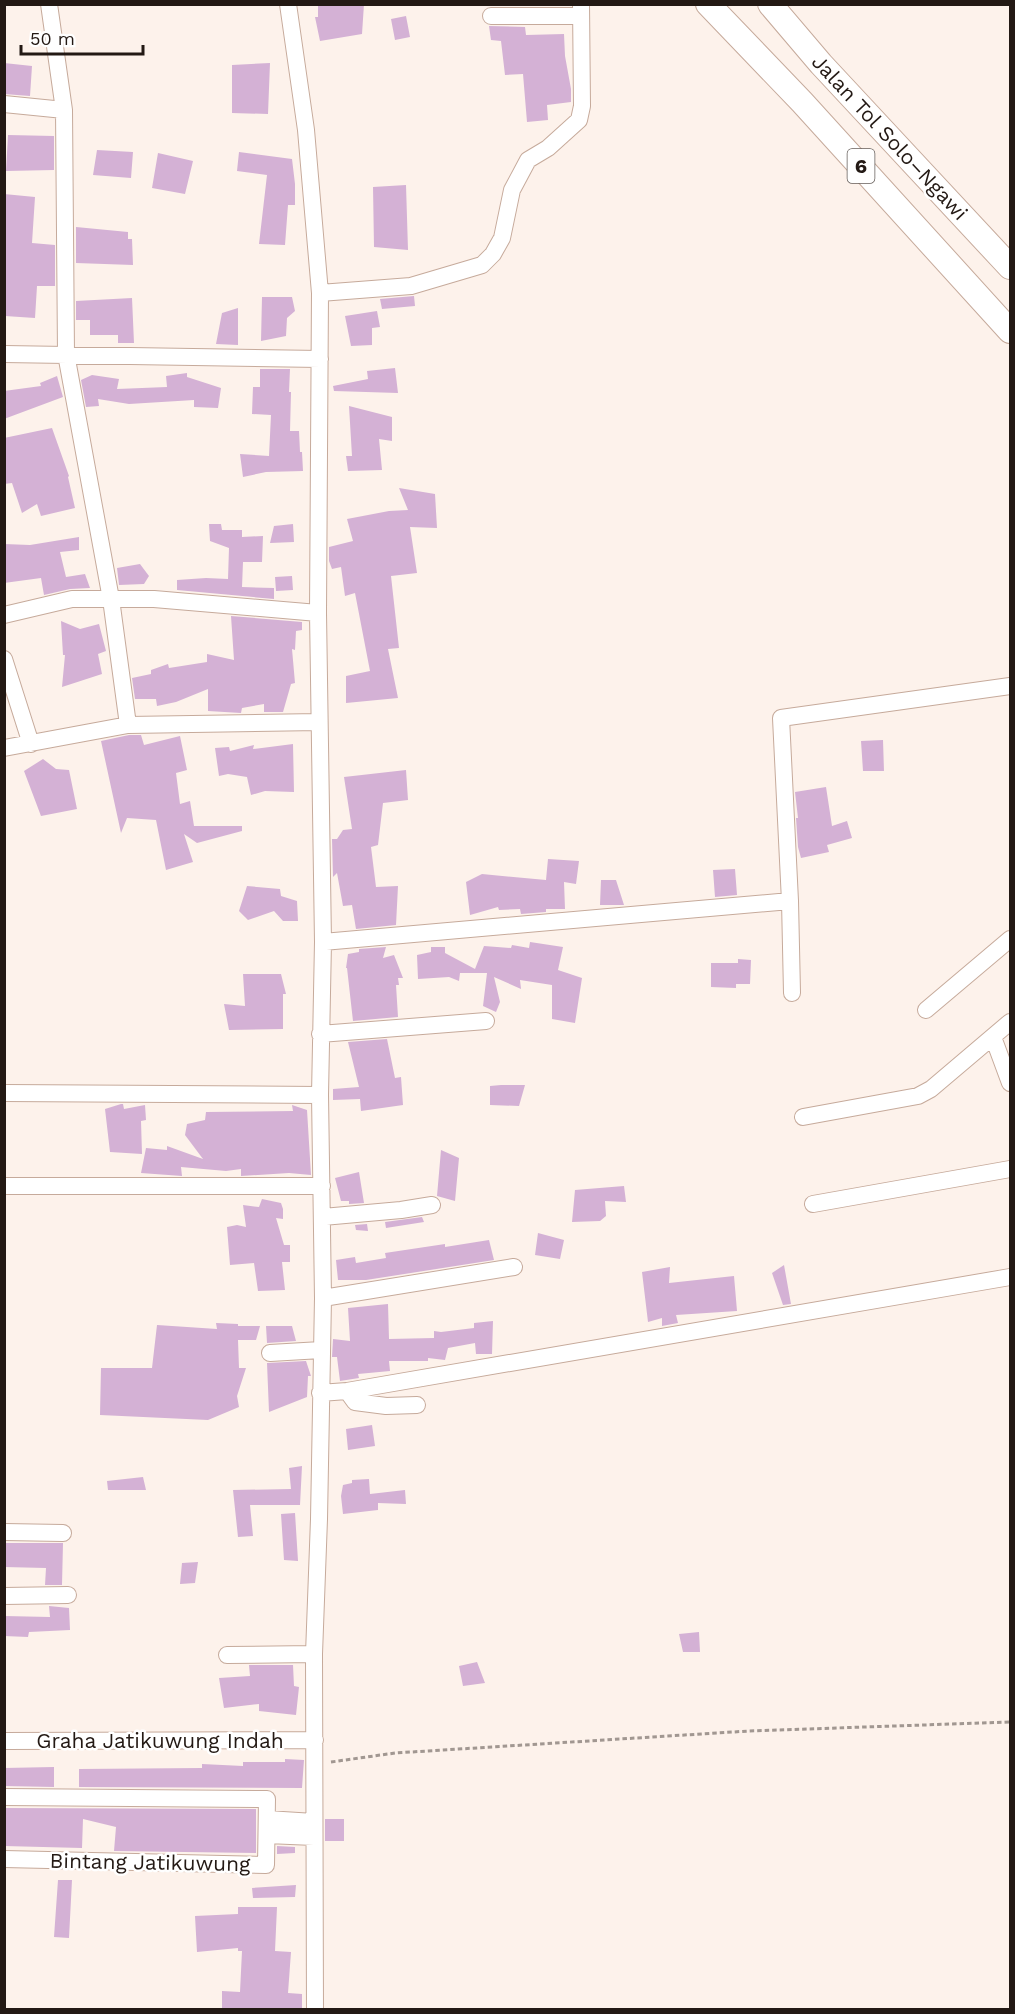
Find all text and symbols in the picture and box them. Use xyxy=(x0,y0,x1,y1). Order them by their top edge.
scale bar xyxy=(21,18,142,56)
text: 50 m xyxy=(30,28,75,49)
street label: Jalan Tol Solo–Ngawi xyxy=(807,49,973,225)
road number: 6 xyxy=(848,149,874,183)
street label: Graha Jatikuwung Indah xyxy=(36,1728,284,1753)
street label: Bintang Jatikuwung xyxy=(50,1848,251,1876)

